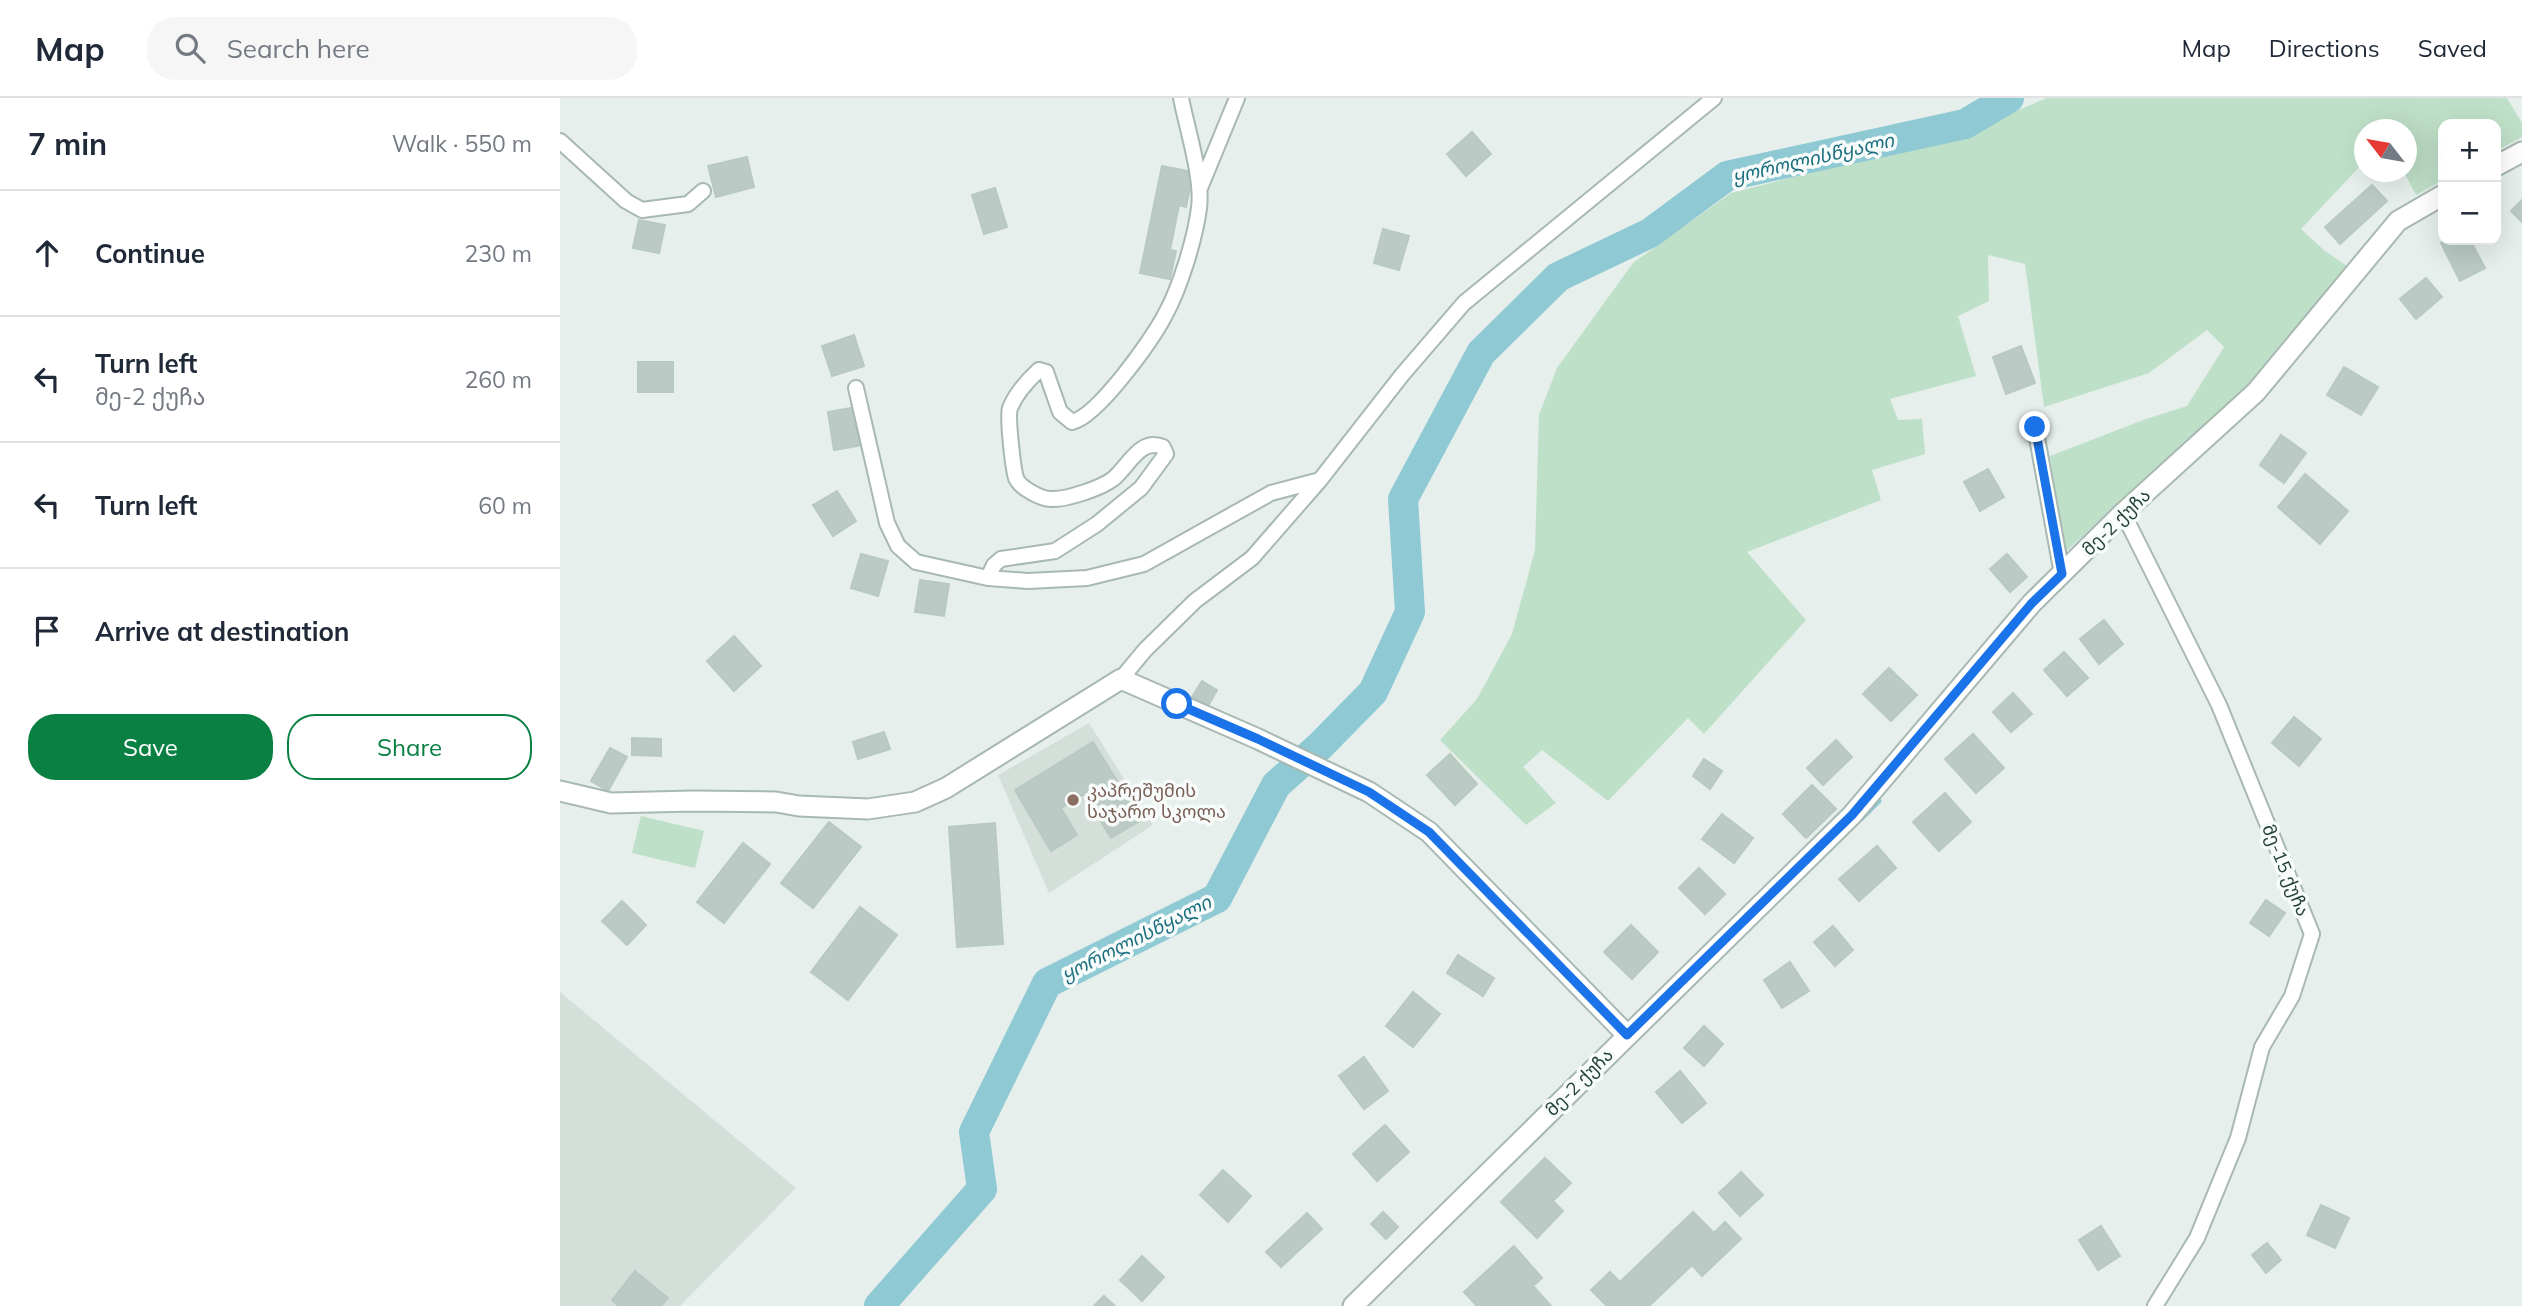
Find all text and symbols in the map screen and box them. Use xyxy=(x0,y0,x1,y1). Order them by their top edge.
search box xyxy=(147,17,637,80)
text: Map xyxy=(35,28,105,69)
icon: search xyxy=(171,29,209,67)
text: Search here xyxy=(227,32,370,65)
text: Map xyxy=(2181,33,2231,63)
text: Directions xyxy=(2269,33,2380,63)
text: Saved xyxy=(2418,33,2487,63)
north arrow xyxy=(2354,119,2417,182)
map controls xyxy=(2438,119,2501,245)
button: + xyxy=(2438,119,2501,182)
text: 7 min xyxy=(28,125,107,163)
water label: ყოროლისწყალი xyxy=(1730,127,1897,188)
text: Walk · 550 m xyxy=(392,129,532,158)
button: − xyxy=(2438,182,2501,245)
icon: ahead xyxy=(28,234,66,272)
text: Continue xyxy=(95,237,205,270)
text: 230 m xyxy=(464,239,532,268)
text: Turn left xyxy=(95,347,197,380)
icon: left xyxy=(28,360,66,398)
text: 260 m xyxy=(464,365,532,394)
text: მე-2 ქუჩა xyxy=(95,382,205,411)
route end xyxy=(2019,411,2050,442)
street label: მე-2 ქუჩა xyxy=(2077,484,2155,560)
icon: left xyxy=(28,486,66,524)
text: Turn left xyxy=(95,489,197,522)
text: 60 m xyxy=(478,491,532,520)
icon: arrive xyxy=(28,612,66,650)
text: Arrive at destination xyxy=(95,615,350,648)
route start xyxy=(1161,688,1192,719)
button: Save xyxy=(28,714,273,780)
button: Share xyxy=(287,714,532,780)
place label: კაპრეშუმის საჯარო სკოლა xyxy=(1087,779,1226,823)
marker: კაპრეშუმის საჯარო სკოლა xyxy=(1065,792,1081,808)
street label: მე-15 ქუჩა xyxy=(2257,821,2315,919)
water label: ყოროლისწყალი xyxy=(1057,889,1216,986)
street label: მე-2 ქუჩა xyxy=(1540,1043,1618,1121)

